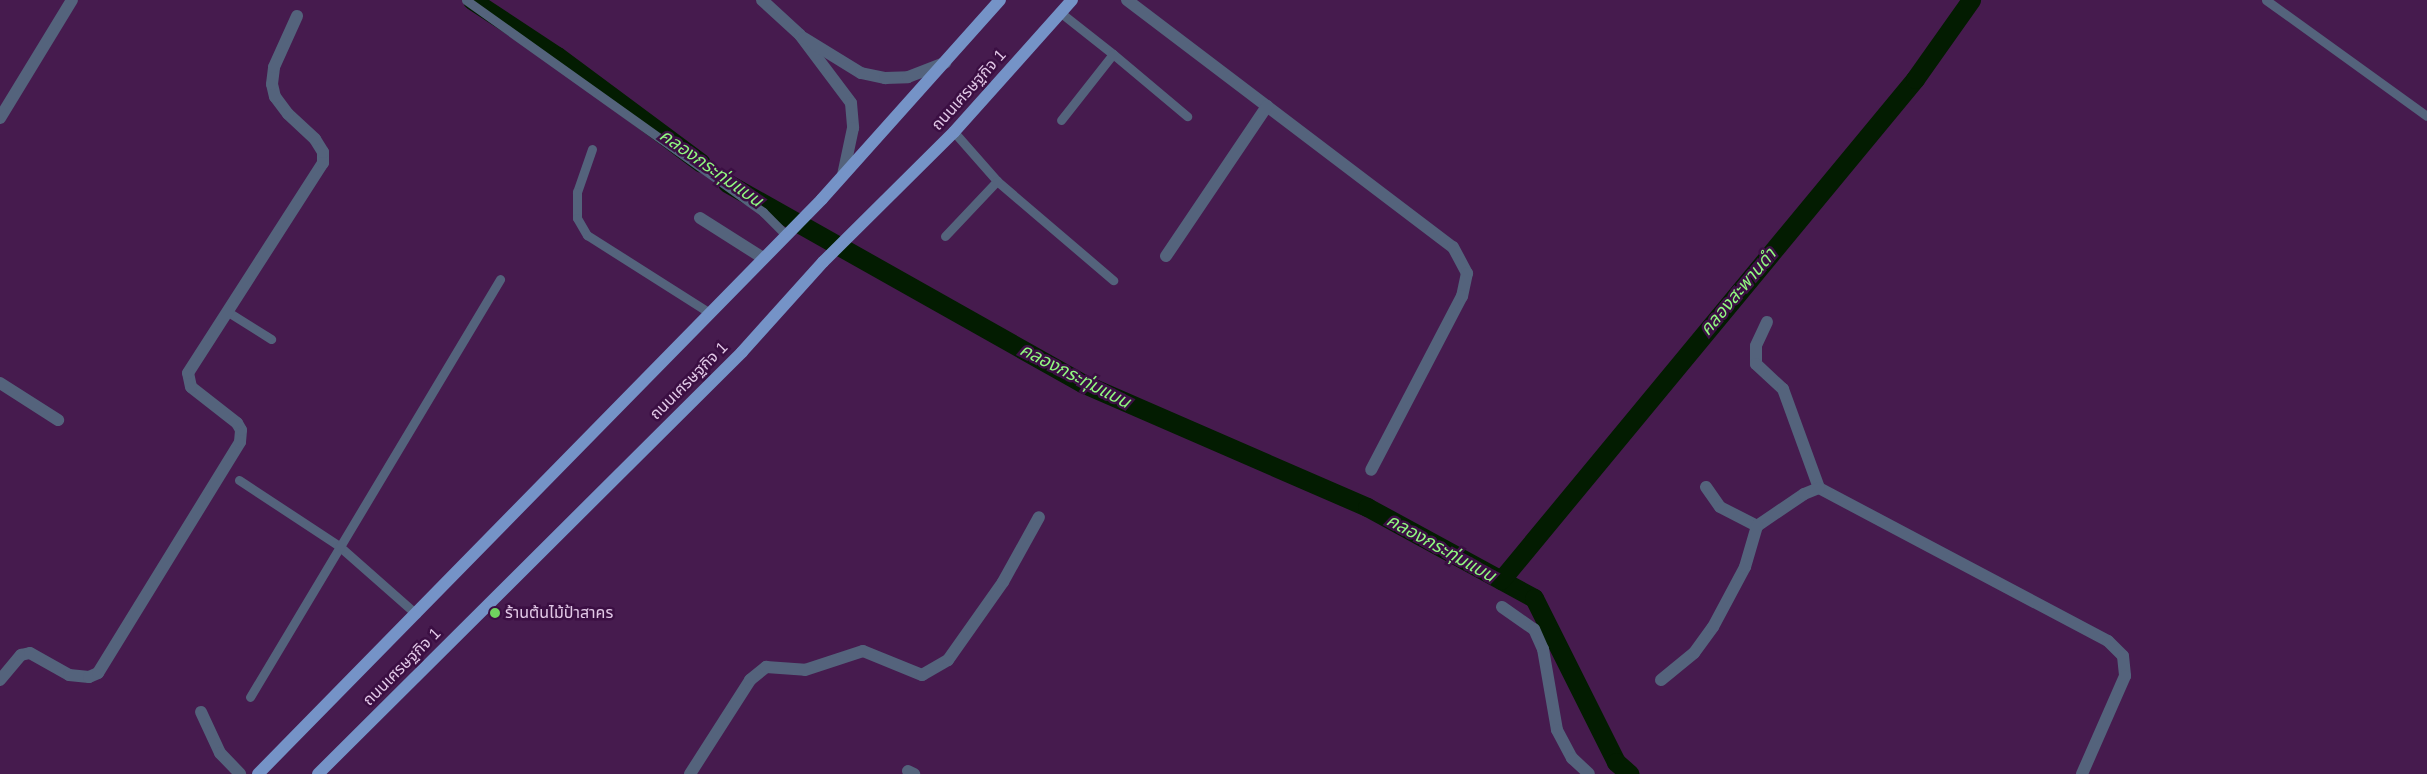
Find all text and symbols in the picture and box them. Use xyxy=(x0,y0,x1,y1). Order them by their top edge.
street label: ถนนเศรษฐกิจ 1 xyxy=(928,46,1010,134)
water label: คลองกระทุ่มแบน xyxy=(655,124,767,212)
water label: คลองสะพานดำ xyxy=(1695,244,1781,340)
street label: ถนนเศรษฐกิจ 1 xyxy=(646,338,732,424)
water label: คลองกระทุ่มแบน xyxy=(1016,339,1134,413)
water label: คลองกระทุ่มแบน xyxy=(1383,509,1499,587)
place label: ร้านต้นไม้ป้าสาคร xyxy=(505,603,613,623)
marker: ร้านต้นไม้ป้าสาคร xyxy=(489,607,501,619)
street label: ถนนเศรษฐกิจ 1 xyxy=(359,624,445,710)

